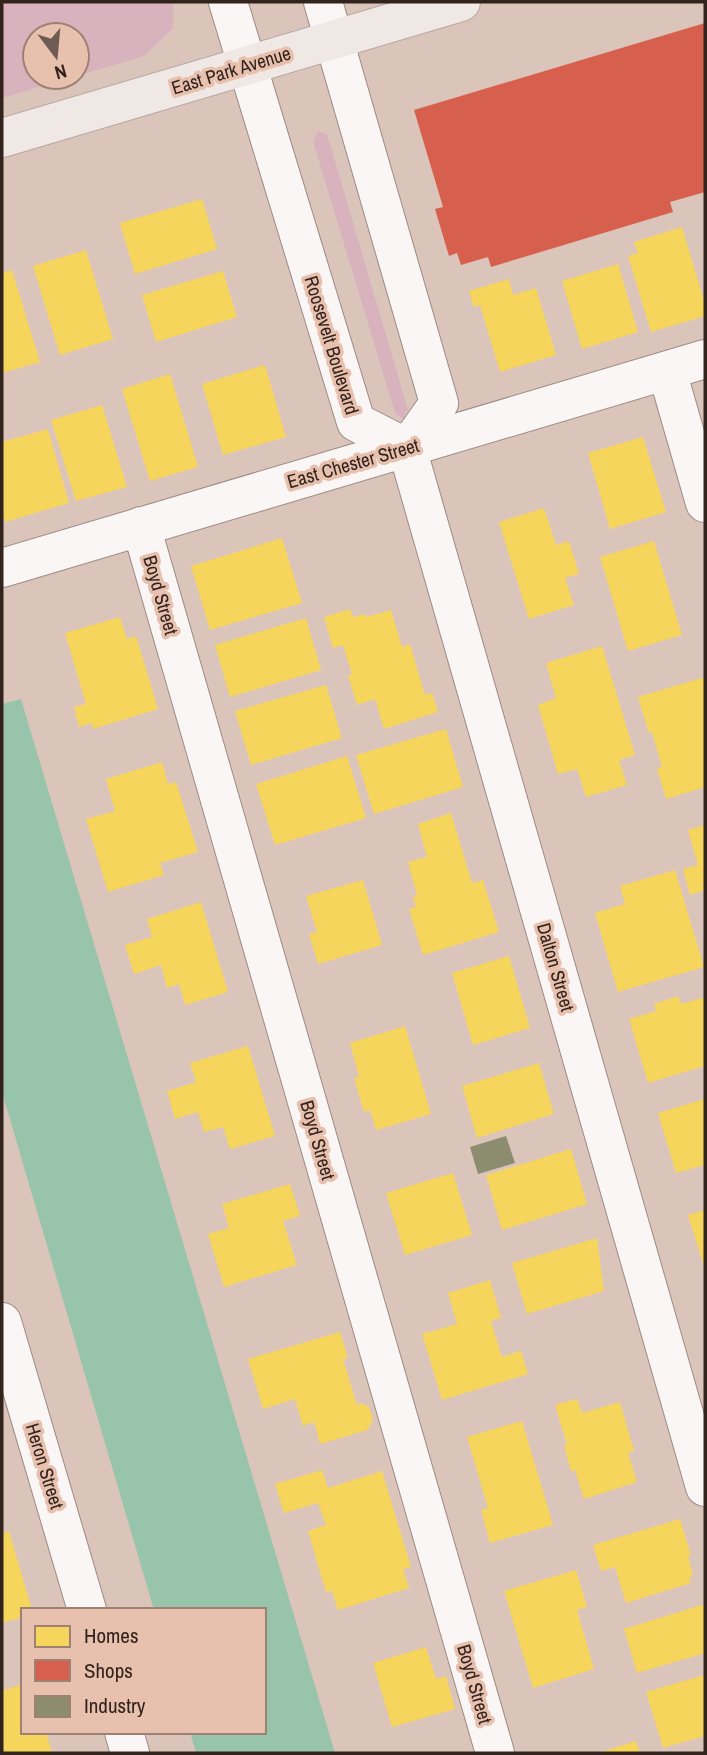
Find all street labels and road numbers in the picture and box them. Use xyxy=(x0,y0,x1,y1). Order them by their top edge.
street label: East Park Avenue xyxy=(168,39,294,101)
street label: Roosevelt Boulevard xyxy=(299,272,365,418)
street label: East Chester Street xyxy=(284,432,423,494)
street label: Boyd Street xyxy=(137,552,185,638)
street label: Dalton Street xyxy=(531,920,581,1015)
street label: Boyd Street xyxy=(294,1097,342,1183)
street label: Heron Street xyxy=(20,1420,71,1513)
street label: Boyd Street xyxy=(451,1641,499,1727)

